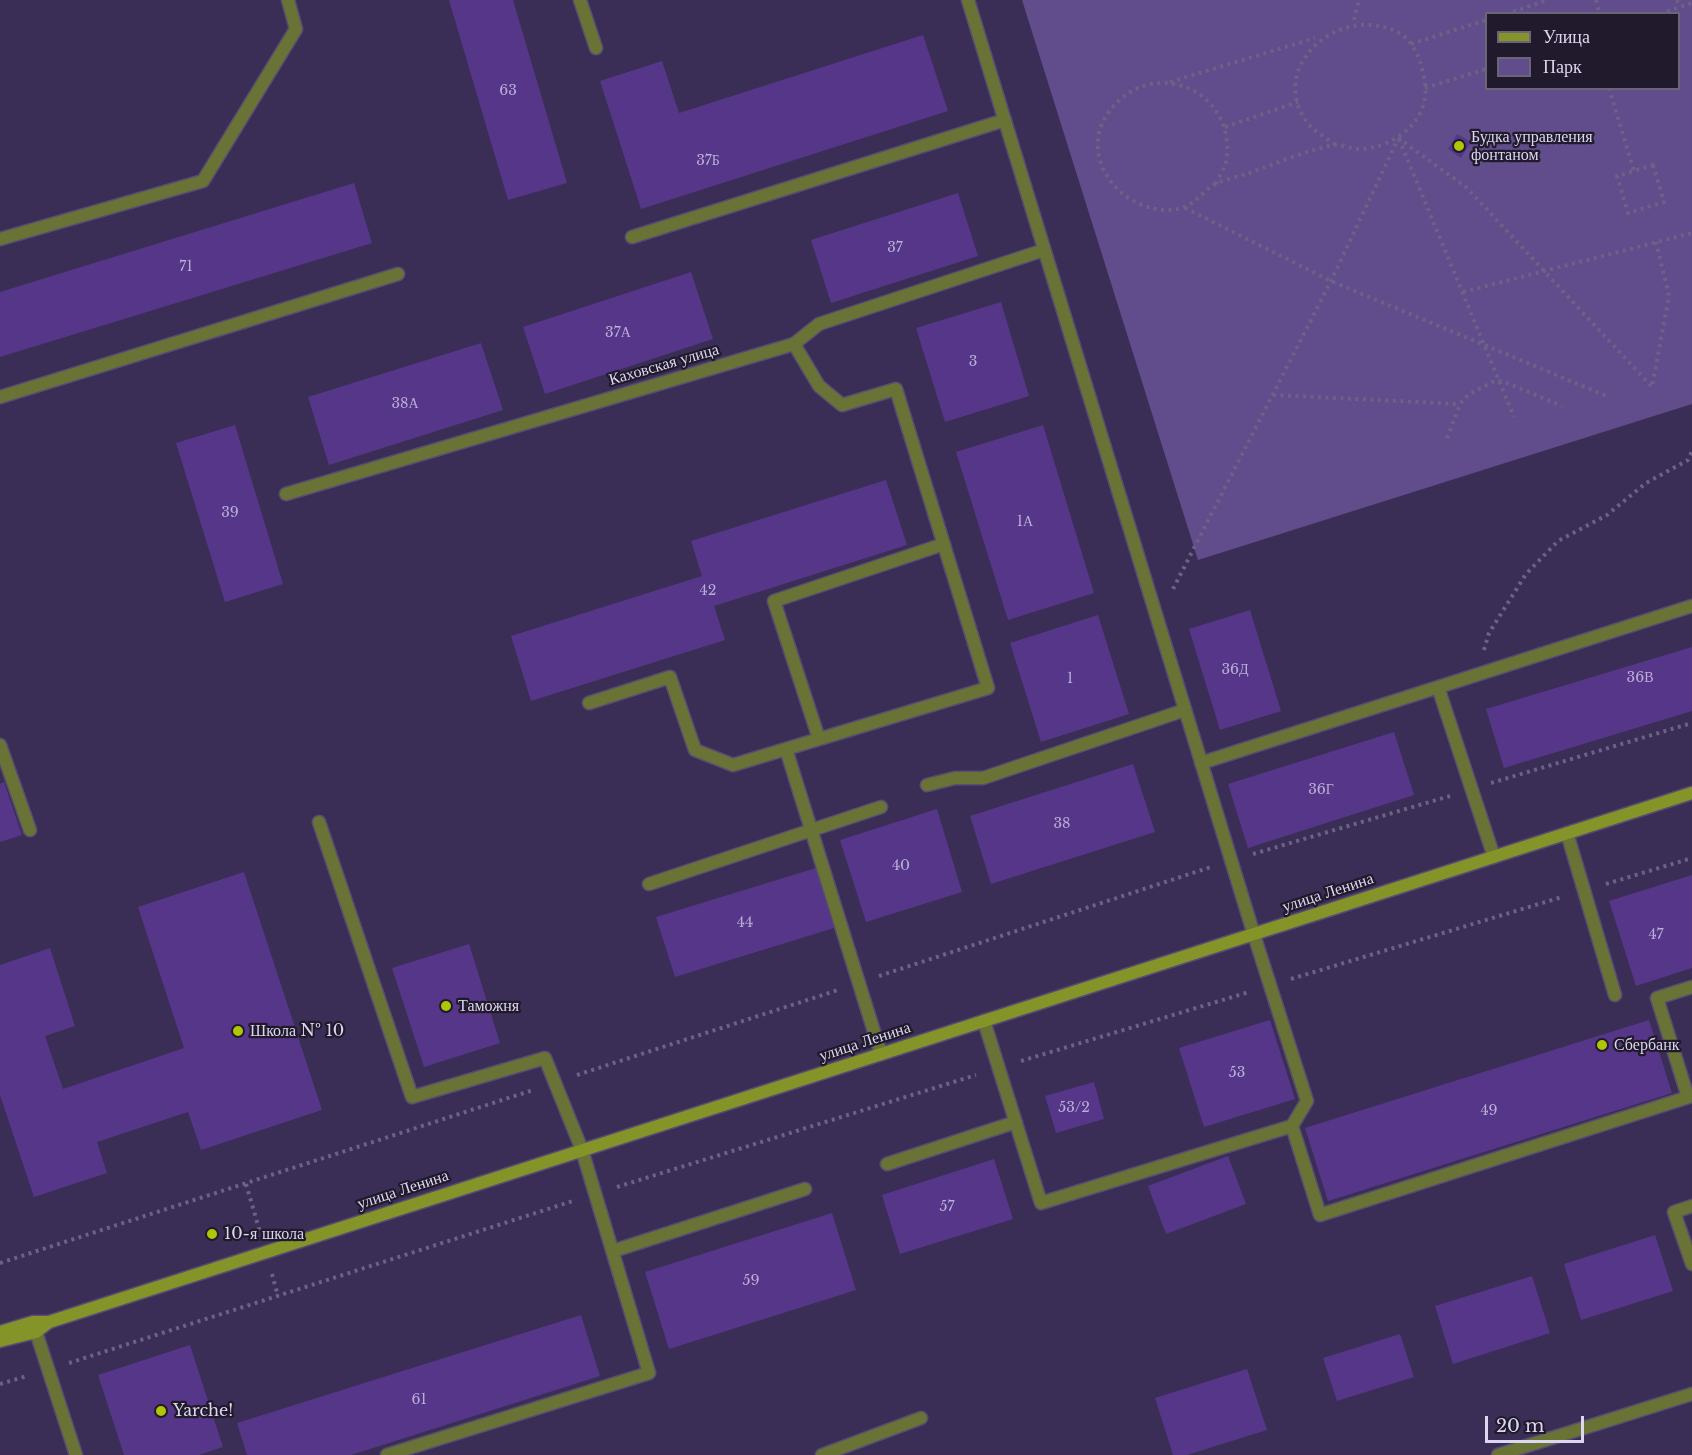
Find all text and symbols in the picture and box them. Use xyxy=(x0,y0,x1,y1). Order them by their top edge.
legend xyxy=(1485,12,1680,90)
text: Улица xyxy=(1543,26,1590,48)
text: Парк xyxy=(1543,56,1582,78)
house number: 63 xyxy=(499,83,517,99)
place label: Будка управления фонтаном xyxy=(1471,127,1593,165)
marker: Будка управления фонтаном xyxy=(1452,139,1466,153)
house number: 37Б xyxy=(696,153,720,169)
house number: 37 xyxy=(887,240,903,256)
house number: 71 xyxy=(179,259,193,275)
house number: 37А xyxy=(605,325,631,341)
street label: Каховская улица xyxy=(607,340,721,390)
house number: 3 xyxy=(969,354,977,370)
house number: 38А xyxy=(391,396,419,412)
house number: 39 xyxy=(221,505,239,521)
house number: 1А xyxy=(1017,514,1033,530)
house number: 42 xyxy=(700,583,716,599)
house number: 36Д xyxy=(1221,662,1249,678)
house number: 36В xyxy=(1627,670,1653,686)
house number: 1 xyxy=(1067,671,1073,687)
house number: 36Г xyxy=(1308,782,1334,798)
house number: 38 xyxy=(1053,816,1071,832)
house number: 40 xyxy=(892,858,910,874)
street label: улица Ленина xyxy=(1280,869,1376,917)
house number: 44 xyxy=(737,915,753,931)
house number: 47 xyxy=(1648,927,1664,943)
place label: Таможня xyxy=(458,996,519,1016)
marker: Таможня xyxy=(439,999,453,1013)
street label: улица Ленина xyxy=(817,1018,913,1066)
place label: Школа № 10 xyxy=(250,1021,344,1041)
marker: Школа № 10 xyxy=(231,1024,245,1038)
place label: Сбербанк xyxy=(1614,1035,1679,1055)
marker: Сбербанк xyxy=(1595,1038,1609,1052)
house number: 53 xyxy=(1229,1065,1245,1081)
house number: 53/2 xyxy=(1058,1100,1090,1116)
house number: 49 xyxy=(1480,1103,1498,1119)
street label: улица Ленина xyxy=(355,1166,451,1214)
house number: 57 xyxy=(940,1199,954,1215)
place label: 10-я школа xyxy=(224,1224,304,1244)
marker: 10-я школа xyxy=(205,1227,219,1241)
house number: 59 xyxy=(743,1273,759,1289)
house number: 61 xyxy=(411,1392,427,1408)
place label: Yarche! xyxy=(173,1401,233,1421)
marker: Yarche! xyxy=(154,1404,168,1418)
scale bar xyxy=(1488,1404,1587,1442)
text: 20 m xyxy=(1496,1415,1544,1437)

